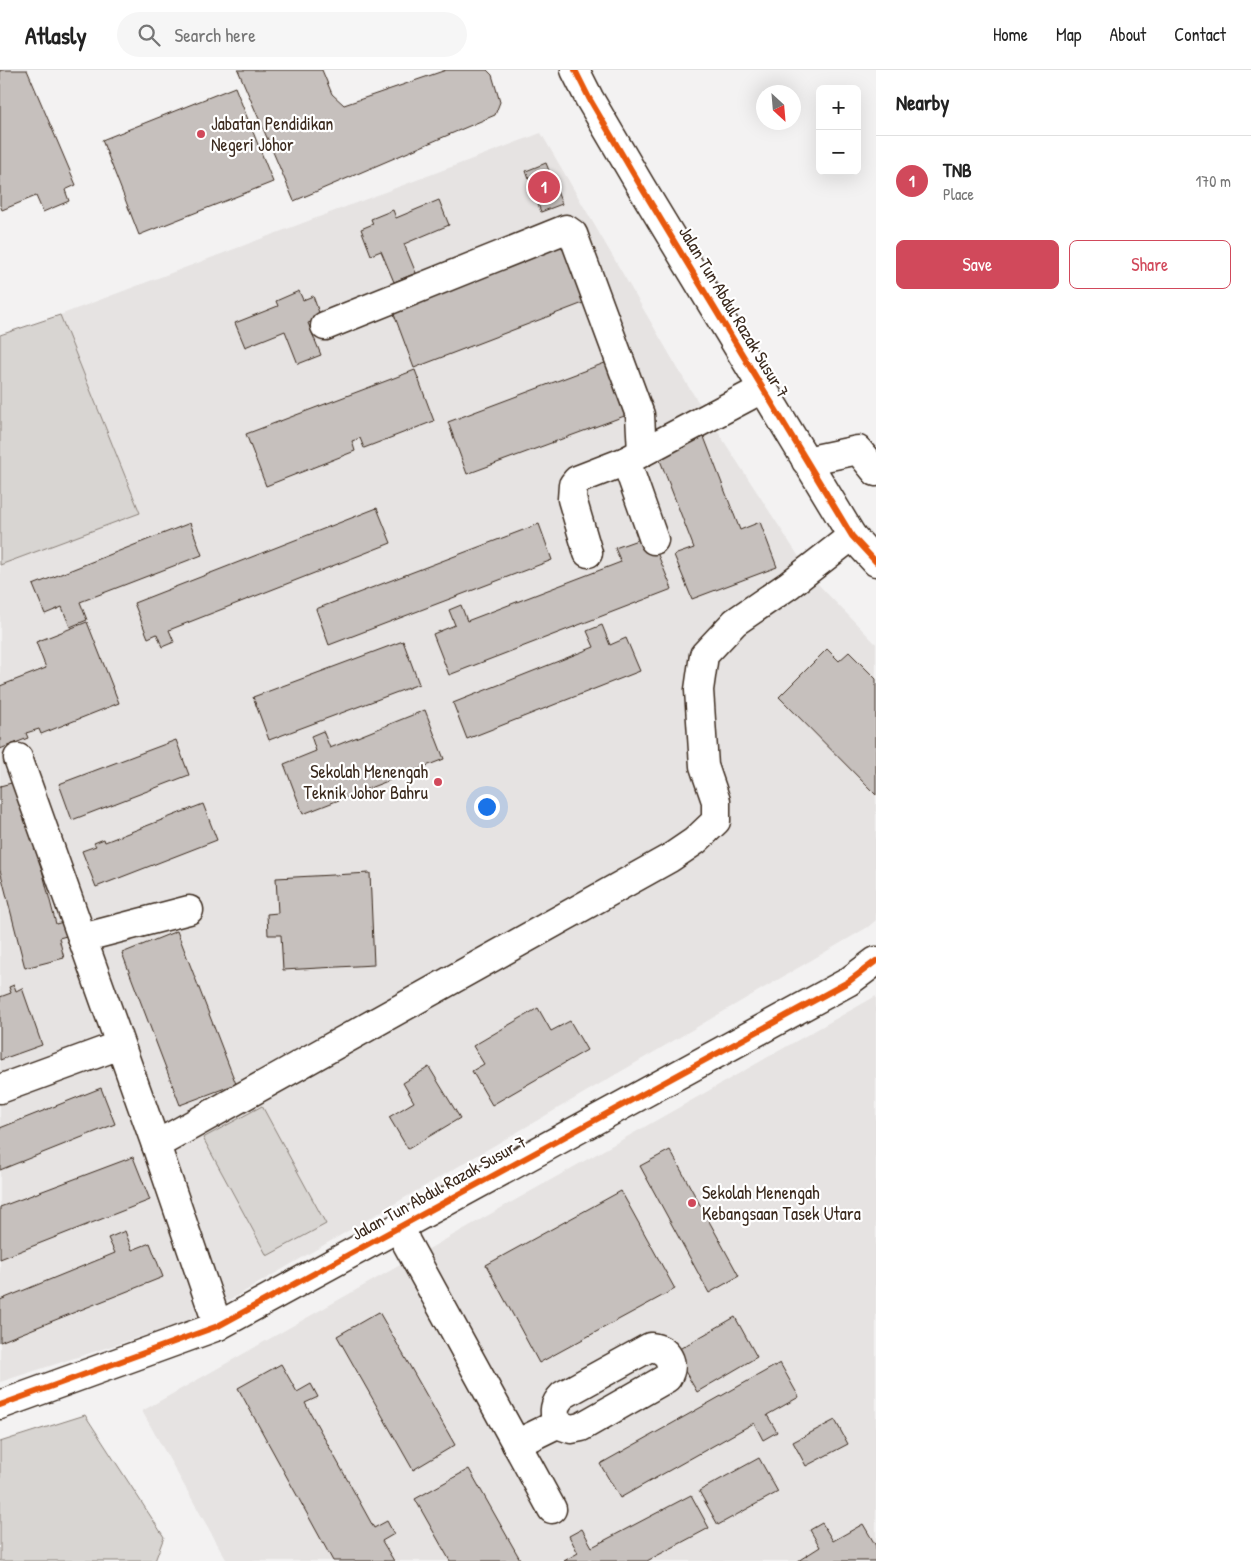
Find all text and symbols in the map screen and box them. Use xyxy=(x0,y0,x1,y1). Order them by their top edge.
search box xyxy=(117,12,467,57)
text: Atlasly xyxy=(25,19,87,51)
icon: search xyxy=(135,21,163,49)
text: Search here xyxy=(175,22,256,48)
text: Home xyxy=(993,22,1028,47)
text: Map xyxy=(1056,22,1081,47)
text: About xyxy=(1109,22,1146,47)
text: Contact xyxy=(1174,22,1226,47)
north arrow xyxy=(756,85,801,130)
map controls xyxy=(816,85,861,175)
button: + xyxy=(816,85,861,130)
text: Nearby xyxy=(896,88,949,117)
place label: Jabatan Pendidikan Negeri Johor xyxy=(211,111,333,157)
marker: Jabatan Pendidikan Negeri Johor xyxy=(195,128,207,140)
button: − xyxy=(816,130,861,175)
text: TNB xyxy=(943,157,972,183)
pin: 1 xyxy=(528,168,560,206)
text: 1 xyxy=(909,170,915,192)
text: 170 m xyxy=(1196,170,1231,192)
text: Place xyxy=(943,183,974,205)
street label: Jalan Tun Abdul Razak Susur 7 xyxy=(673,221,796,402)
button: Save xyxy=(896,240,1059,289)
button: Share xyxy=(1069,240,1231,289)
place label: Sekolah Menengah Teknik Johor Bahru xyxy=(303,759,428,805)
marker: Sekolah Menengah Teknik Johor Bahru xyxy=(432,776,444,788)
your location xyxy=(474,794,500,820)
street label: Jalan Tun Abdul Razak Susur 7 xyxy=(347,1129,531,1246)
place label: Sekolah Menengah Kebangsaan Tasek Utara xyxy=(702,1180,861,1226)
marker: Sekolah Menengah Kebangsaan Tasek Utara xyxy=(686,1197,698,1209)

